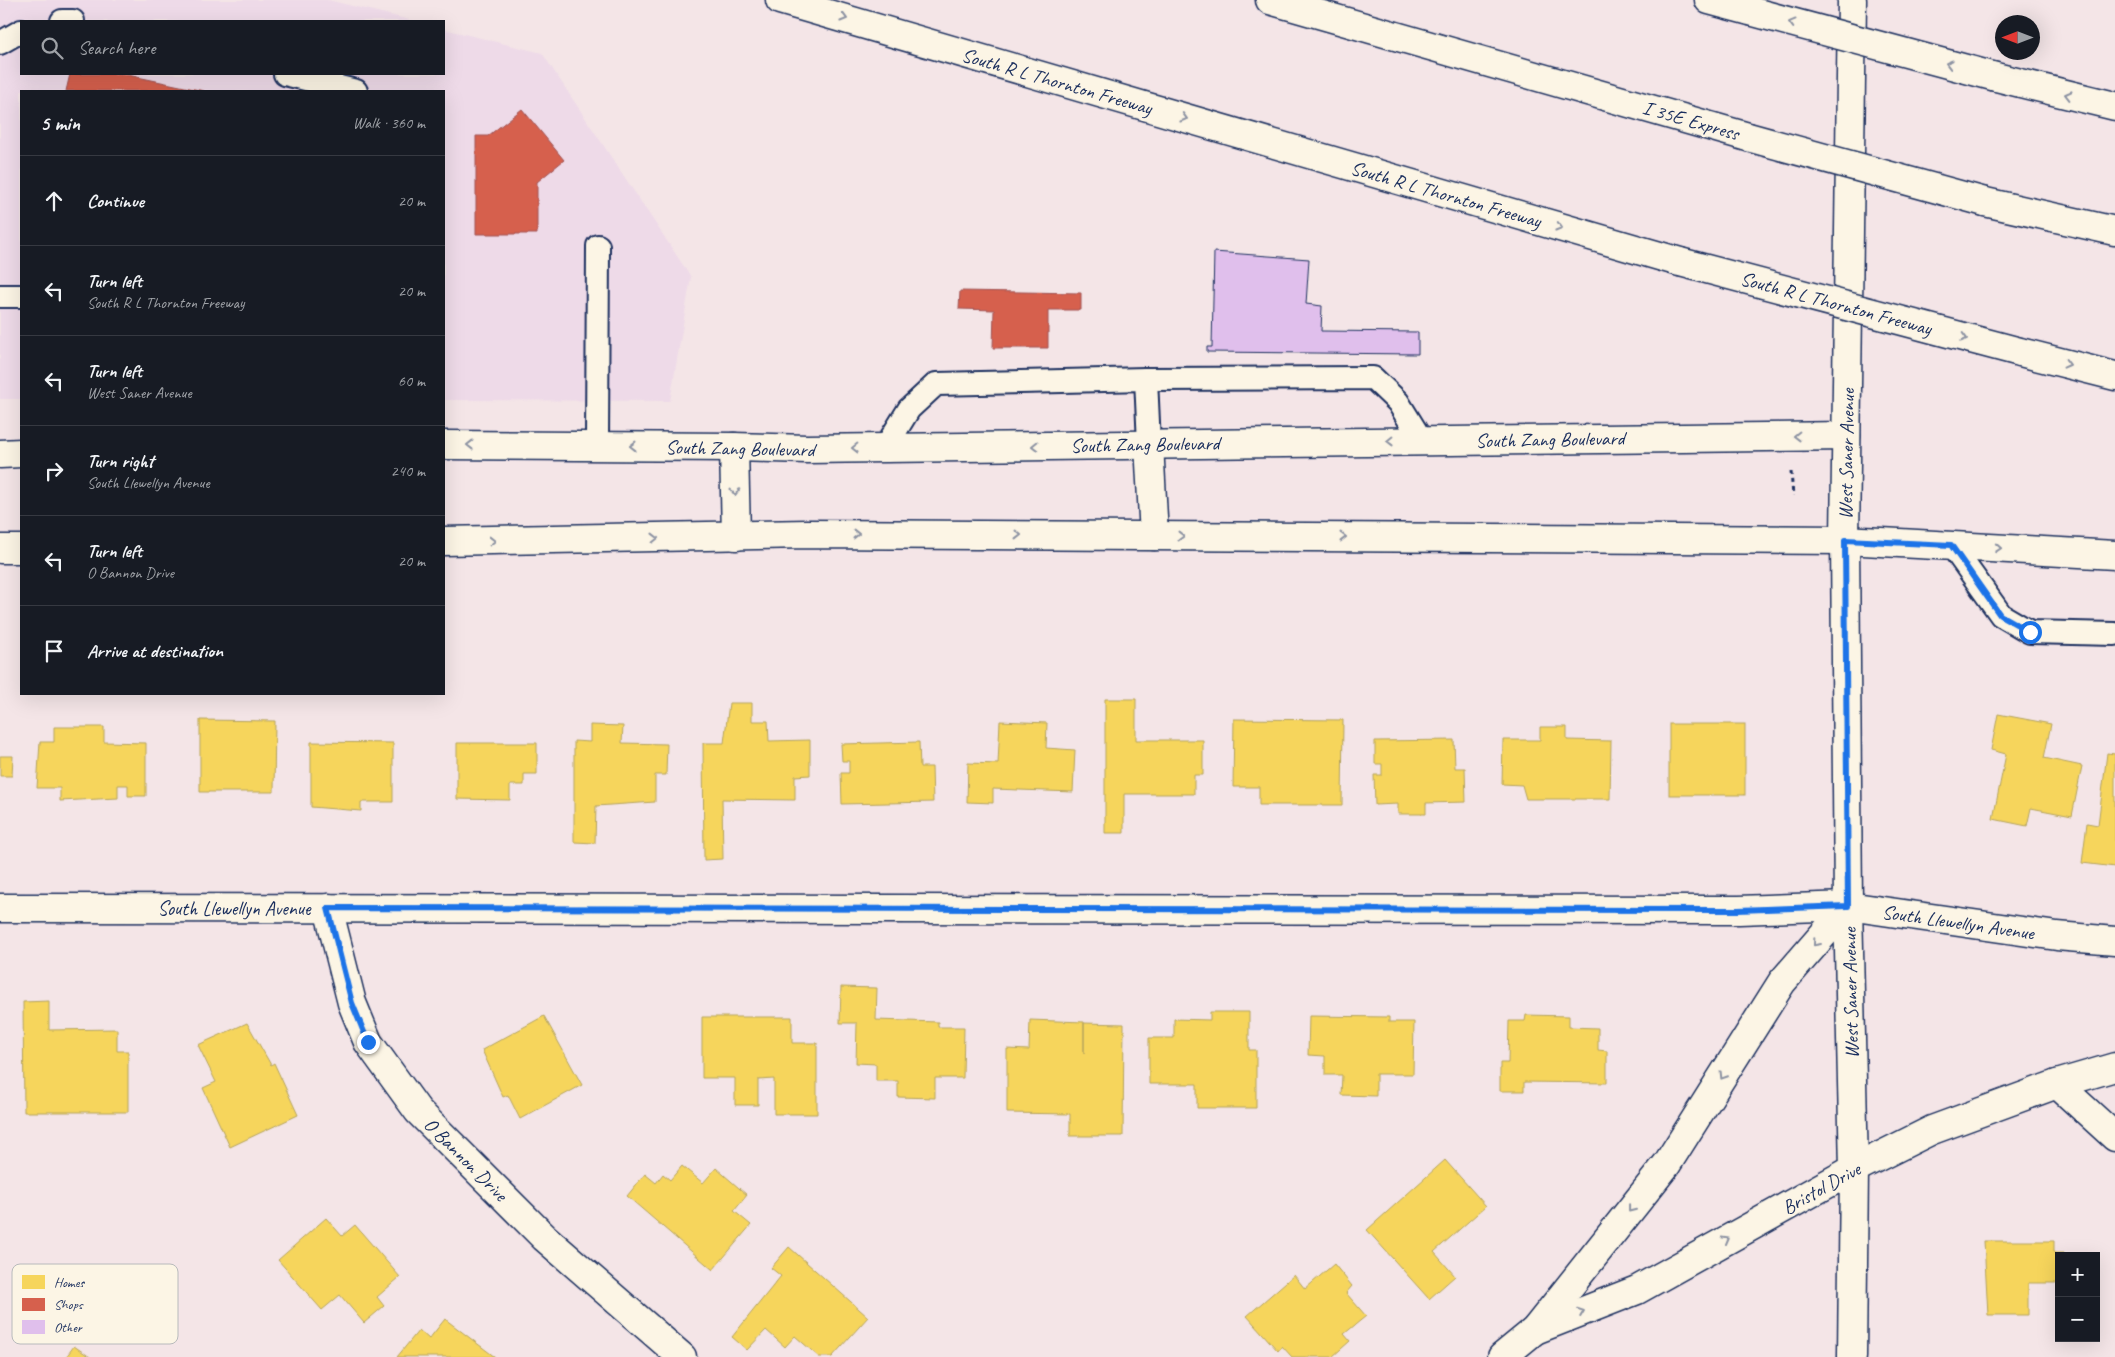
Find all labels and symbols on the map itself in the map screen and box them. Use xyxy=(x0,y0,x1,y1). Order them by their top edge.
one-way arrow xyxy=(839,13,847,23)
north arrow xyxy=(1995,15,2040,60)
one-way arrow xyxy=(1789,18,1797,28)
street label: South R L Thornton Freeway xyxy=(959,42,1156,121)
one-way arrow xyxy=(1946,60,1954,70)
one-way arrow xyxy=(2063,90,2072,101)
street label: I 35E Express xyxy=(1640,95,1744,147)
one-way arrow xyxy=(1180,112,1188,122)
street label: South R L Thornton Freeway xyxy=(1348,155,1545,234)
one-way arrow xyxy=(1554,221,1562,231)
street label: South R L Thornton Freeway xyxy=(1738,266,1935,341)
one-way arrow xyxy=(1960,332,1968,342)
one-way arrow xyxy=(2063,358,2072,369)
street label: West Saner Avenue xyxy=(1833,387,1860,520)
street label: South Zang Boulevard xyxy=(1475,426,1628,453)
street label: South Zang Boulevard xyxy=(1070,431,1223,458)
one-way arrow xyxy=(1793,431,1800,441)
street label: South Zang Boulevard xyxy=(665,435,818,462)
one-way arrow xyxy=(1386,436,1394,446)
one-way arrow xyxy=(466,440,474,450)
one-way arrow xyxy=(629,441,636,451)
one-way arrow xyxy=(1031,441,1038,451)
one-way arrow xyxy=(851,443,858,453)
one-way arrow xyxy=(730,488,740,496)
one-way arrow xyxy=(852,529,860,539)
one-way arrow xyxy=(1014,530,1022,540)
one-way arrow xyxy=(1177,531,1185,541)
one-way arrow xyxy=(1340,532,1347,542)
one-way arrow xyxy=(652,533,659,543)
one-way arrow xyxy=(489,535,497,546)
one-way arrow xyxy=(1994,542,2002,553)
route start xyxy=(2019,621,2042,644)
street label: South Llewellyn Avenue xyxy=(157,896,312,921)
street label: South Llewellyn Avenue xyxy=(1880,899,2037,946)
street label: West Saner Avenue xyxy=(1837,926,1864,1059)
one-way arrow xyxy=(1813,937,1822,946)
route end xyxy=(357,1031,380,1054)
one-way arrow xyxy=(1720,1070,1729,1079)
street label: O Bannon Drive xyxy=(418,1112,514,1208)
street label: Bristol Drive xyxy=(1778,1156,1866,1220)
one-way arrow xyxy=(1629,1203,1637,1212)
one-way arrow xyxy=(1721,1236,1730,1246)
legend xyxy=(12,1264,178,1344)
text: Homes xyxy=(54,1274,85,1291)
text: Shops xyxy=(54,1296,84,1313)
one-way arrow xyxy=(1576,1308,1585,1318)
text: Other xyxy=(54,1319,83,1336)

